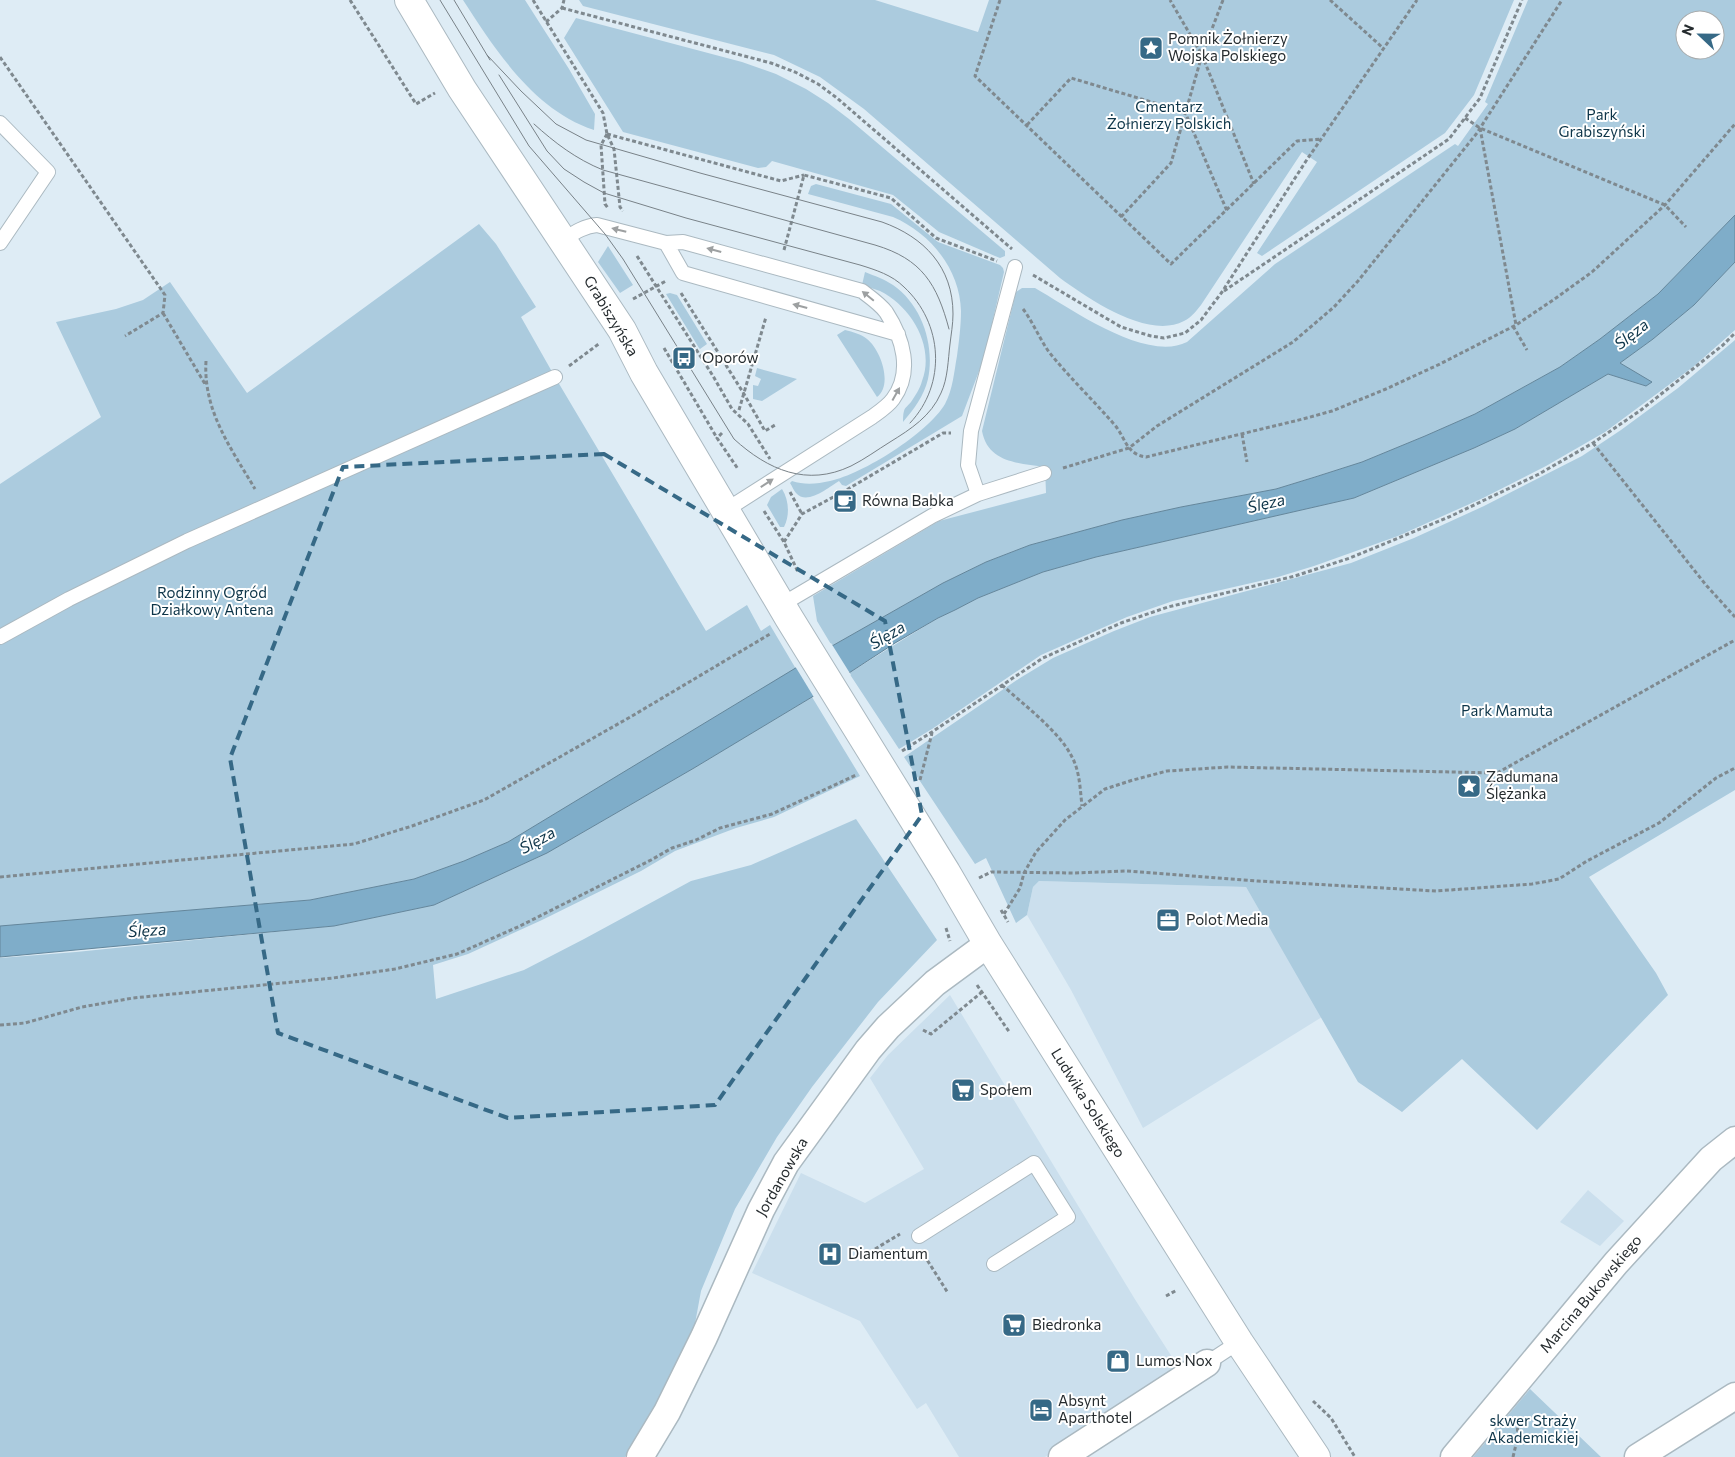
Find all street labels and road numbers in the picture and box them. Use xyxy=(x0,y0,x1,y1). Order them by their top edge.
street label: Grabiszyńska xyxy=(581,272,643,359)
street label: Ludwika Solskiego xyxy=(1048,1044,1130,1161)
street label: Jordanowska xyxy=(751,1134,811,1219)
street label: Marcina Bukowskiego xyxy=(1536,1231,1645,1356)

